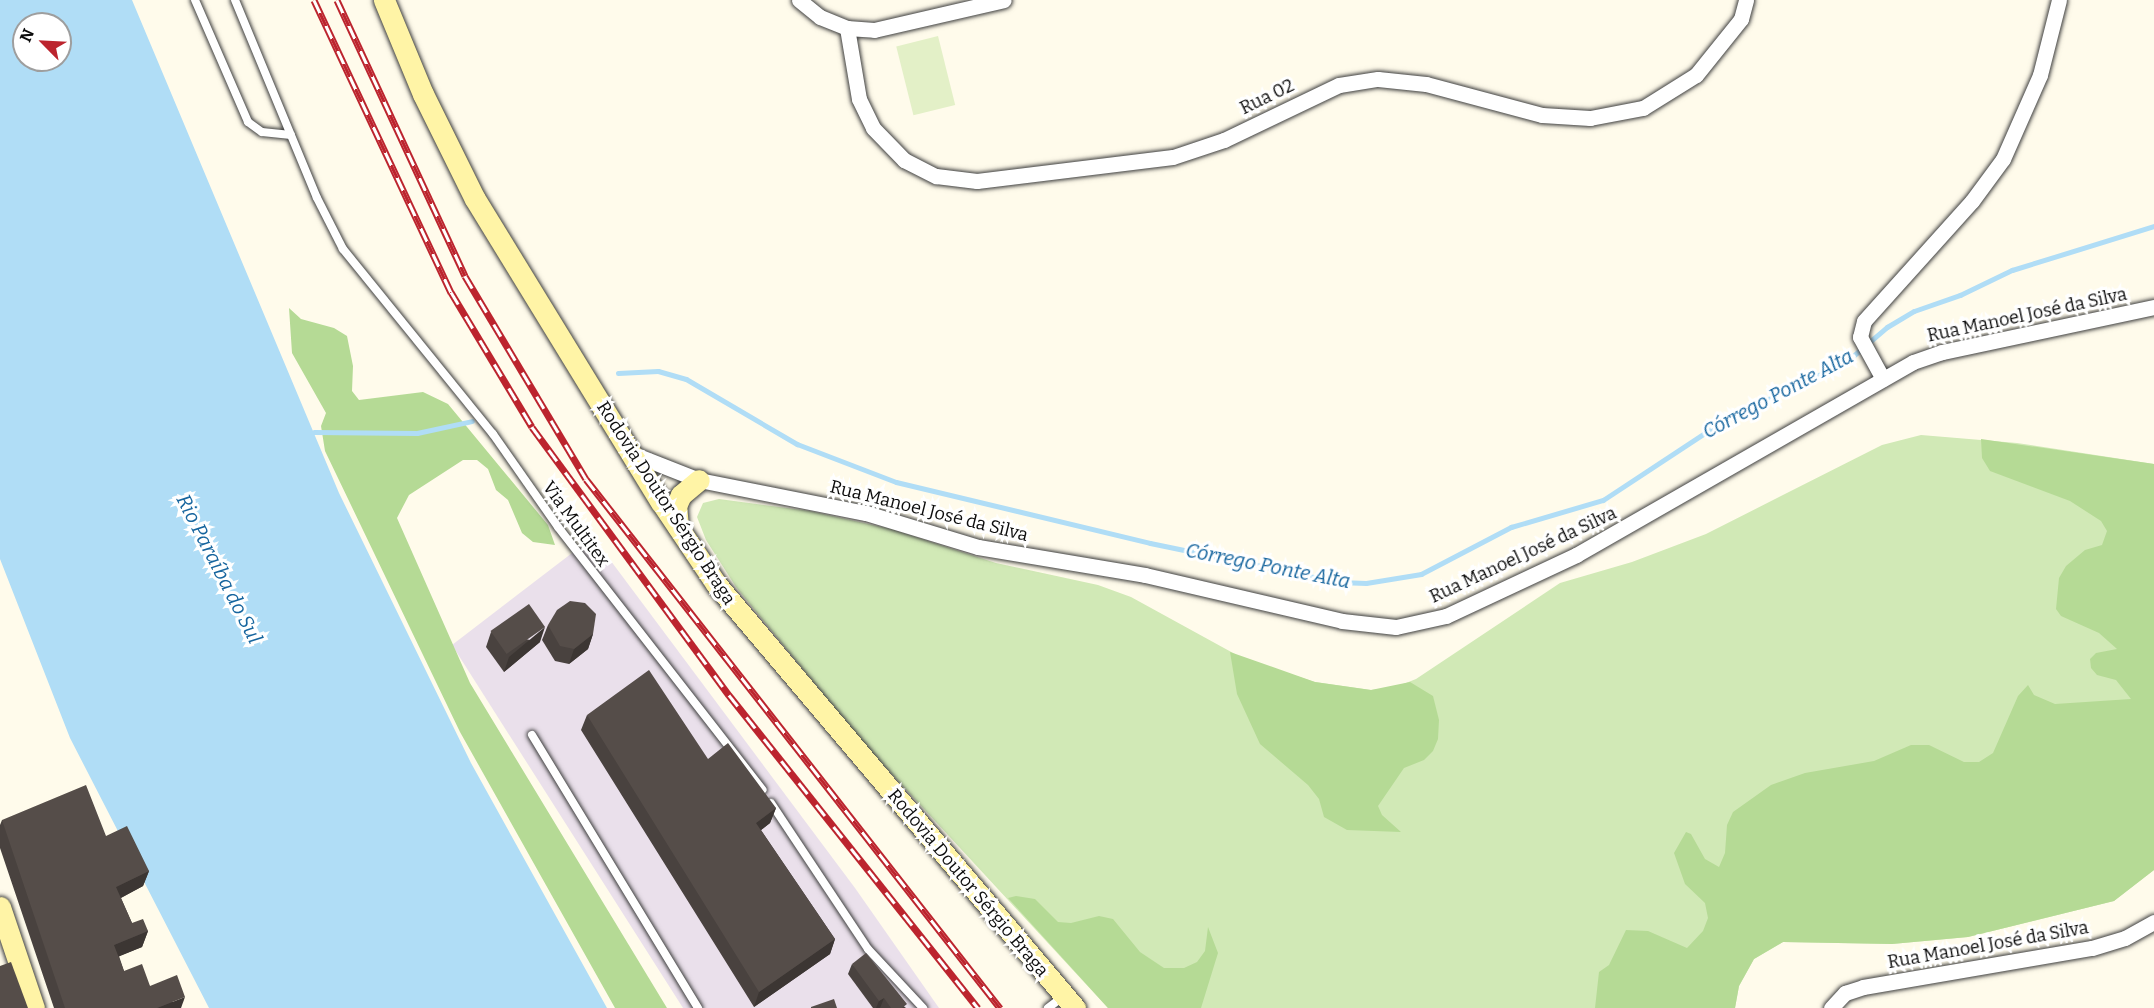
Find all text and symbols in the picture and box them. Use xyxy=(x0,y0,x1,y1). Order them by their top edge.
north arrow xyxy=(12,12,72,72)
text: N xyxy=(16,26,38,45)
street label: Rua 02 xyxy=(1236,75,1298,119)
street label: Rua Manoel José da Silva xyxy=(1925,283,2129,347)
water label: Córrego Ponte Alta xyxy=(1699,344,1857,444)
street label: Rodovia Doutor Sérgio Braga xyxy=(592,397,740,609)
street label: Rua Manoel José da Silva xyxy=(828,476,1030,546)
street label: Via Multitex xyxy=(538,477,614,571)
water label: Rio Paraíba do Sul xyxy=(171,490,267,648)
street label: Rua Manoel José da Silva xyxy=(1426,502,1620,608)
water label: Córrego Ponte Alta xyxy=(1184,538,1352,594)
street label: Rodovia Doutor Sérgio Braga xyxy=(883,785,1053,981)
street label: Rua Manoel José da Silva xyxy=(1886,917,2090,973)

